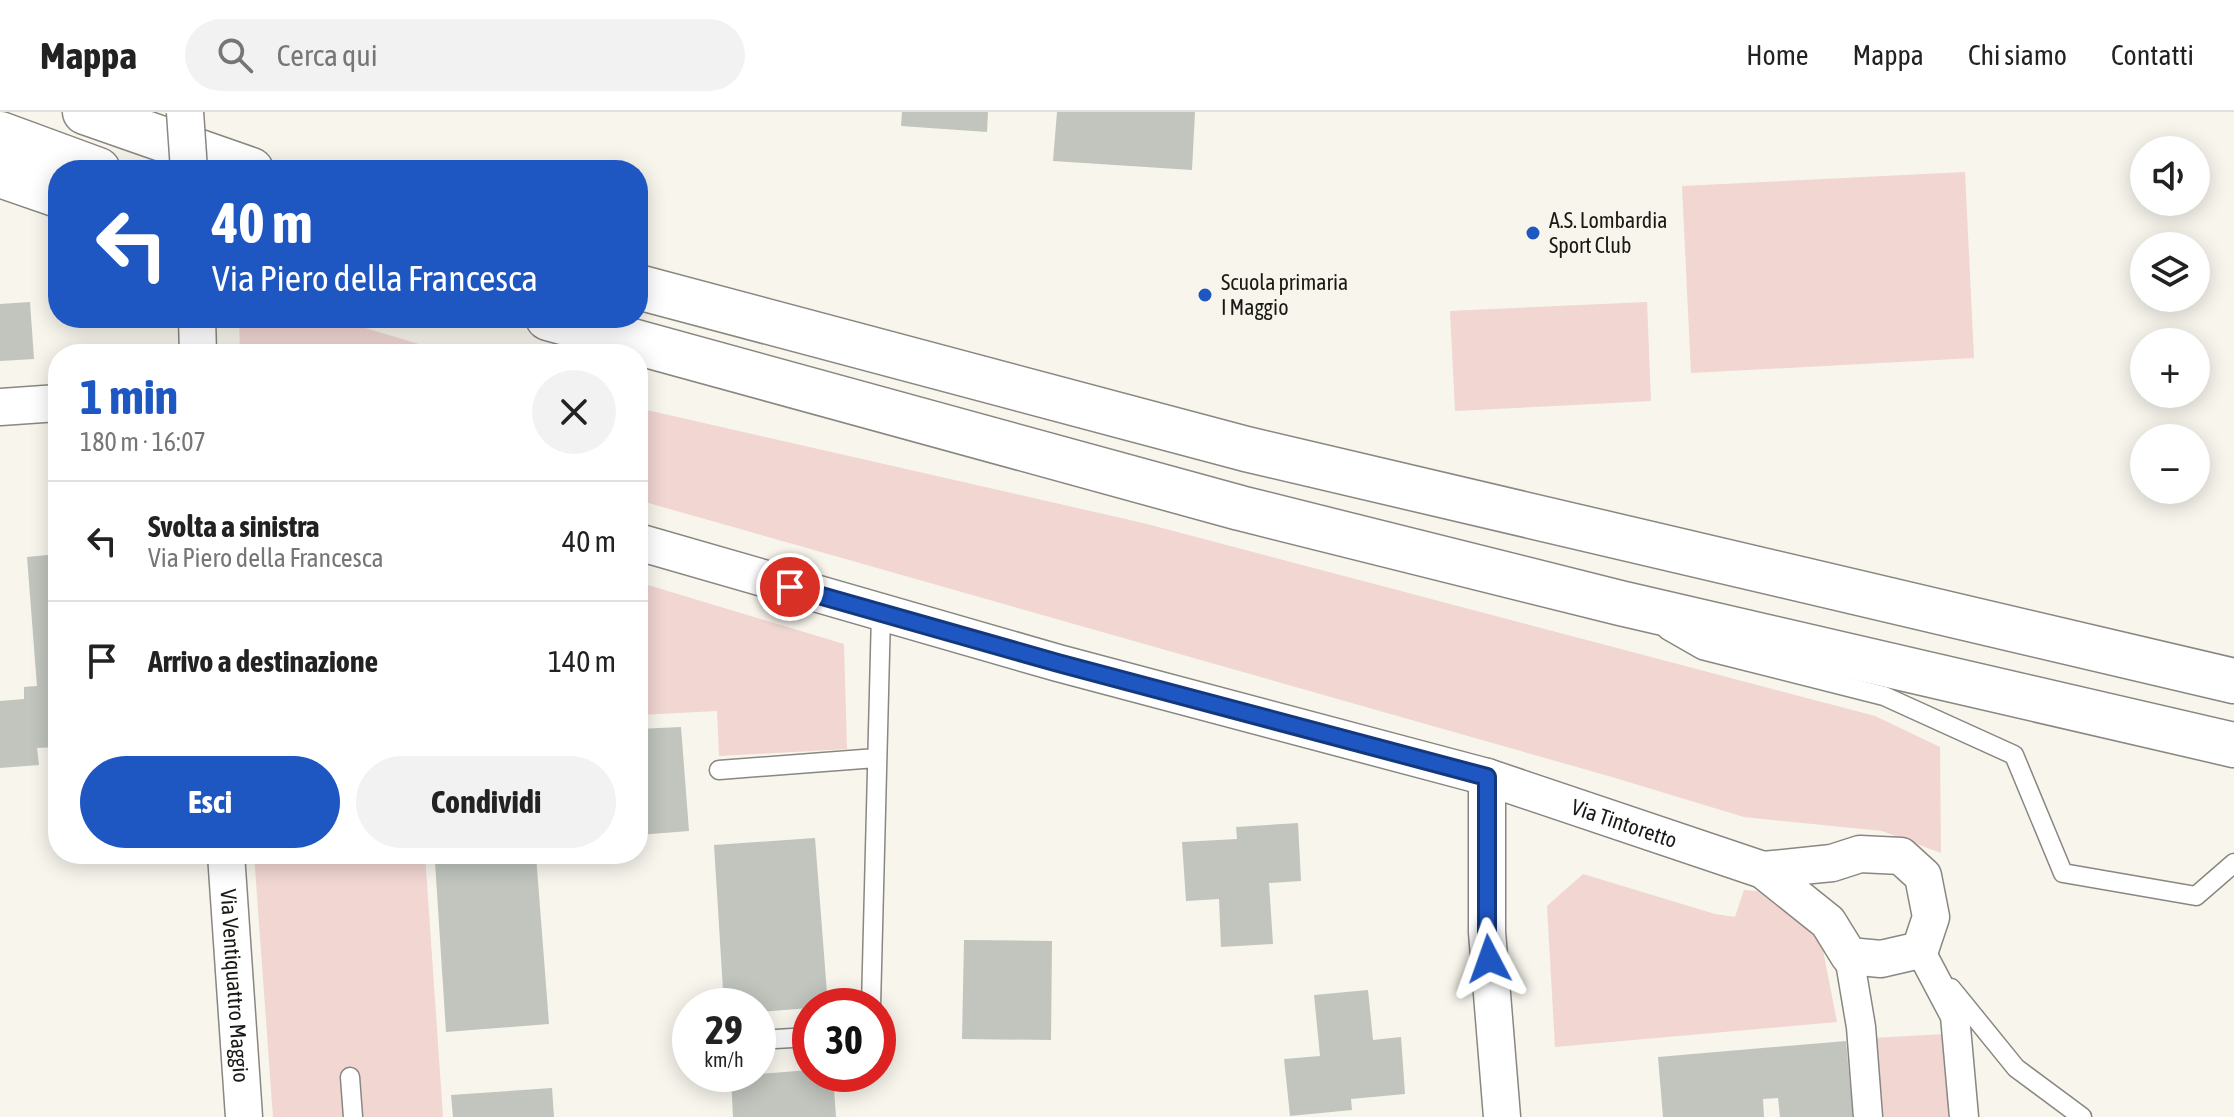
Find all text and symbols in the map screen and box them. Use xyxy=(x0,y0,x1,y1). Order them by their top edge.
search box xyxy=(185,19,745,91)
icon: search xyxy=(213,33,257,77)
text: Mappa xyxy=(40,34,137,77)
text: Cerca qui xyxy=(277,38,378,72)
text: Home xyxy=(1746,39,1809,71)
text: Mappa xyxy=(1853,39,1924,71)
text: Chi siamo xyxy=(1968,39,2067,71)
text: Contatti xyxy=(2111,39,2194,71)
map controls xyxy=(2130,136,2210,504)
button: sound xyxy=(2130,136,2210,216)
text: 40 m xyxy=(212,191,313,255)
icon: left xyxy=(80,192,184,296)
place label: A.S. Lombardia Sport Club xyxy=(1549,207,1667,258)
marker: A.S. Lombardia Sport Club xyxy=(1524,224,1542,242)
button: layers xyxy=(2130,232,2210,312)
text: Via Piero della Francesca xyxy=(212,257,538,299)
place label: Scuola primaria I Maggio xyxy=(1221,269,1348,320)
marker: Scuola primaria I Maggio xyxy=(1196,286,1214,304)
button: + xyxy=(2130,328,2210,408)
text: 1 min xyxy=(80,369,178,424)
button: close xyxy=(532,370,616,454)
button: − xyxy=(2130,424,2210,504)
text: 180 m · 16:07 xyxy=(80,427,206,457)
text: Svolta a sinistra xyxy=(148,509,320,543)
icon: left xyxy=(80,519,124,563)
text: 40 m xyxy=(562,524,616,558)
text: Via Piero della Francesca xyxy=(148,543,384,573)
pin xyxy=(756,553,824,621)
icon: arrive xyxy=(768,565,812,609)
icon: arrive xyxy=(80,639,124,683)
text: Arrivo a destinazione xyxy=(148,644,378,678)
text: 140 m xyxy=(548,644,616,678)
button: Esci xyxy=(80,756,340,848)
button: Condividi xyxy=(356,756,616,848)
street label: Via Tintoretto xyxy=(1568,793,1681,853)
street label: Via Ventiquattro Maggio xyxy=(215,888,255,1083)
position arrow xyxy=(1447,917,1531,1001)
speed limit sign: 30 xyxy=(792,988,896,1092)
text: 29 xyxy=(705,1007,743,1052)
text: km/h xyxy=(704,1048,744,1071)

